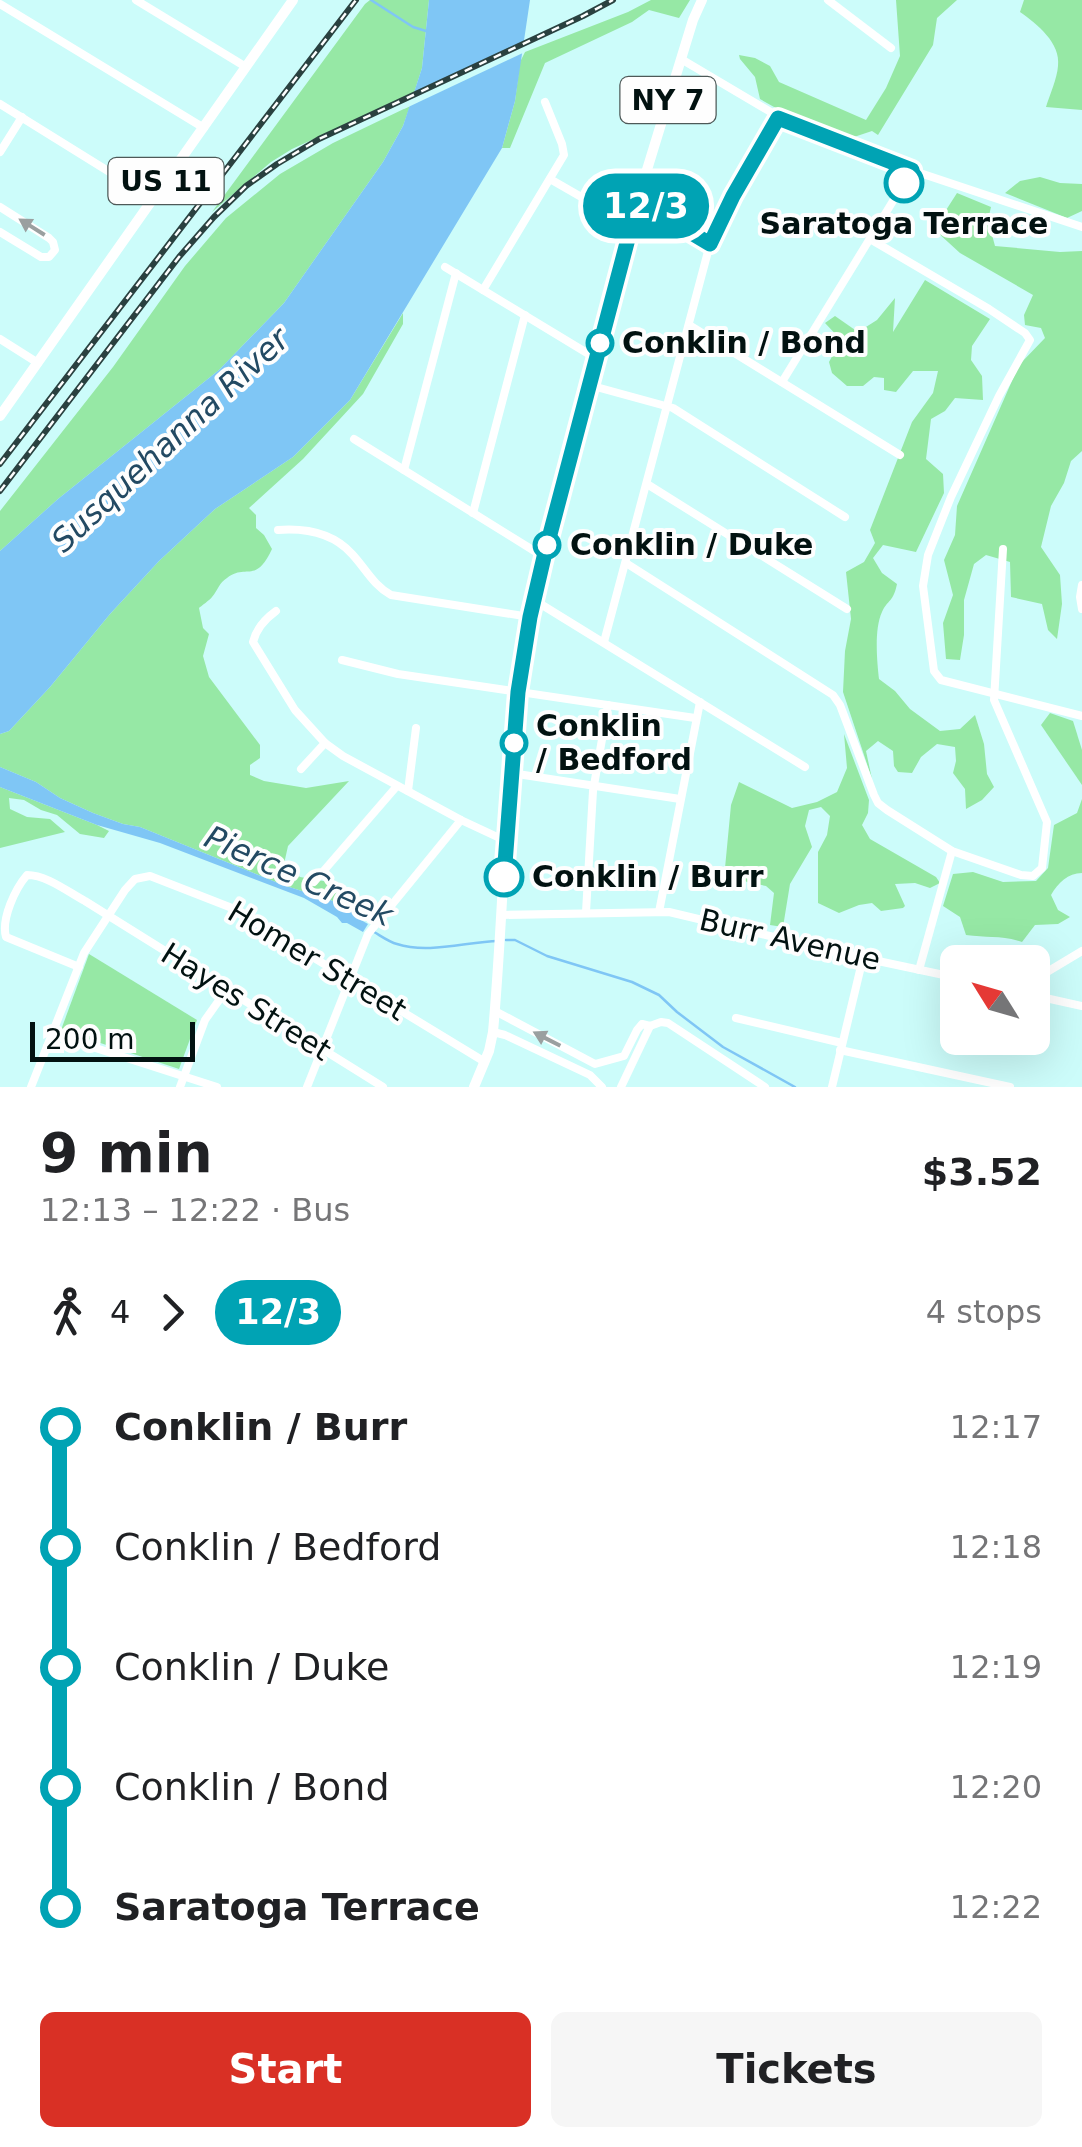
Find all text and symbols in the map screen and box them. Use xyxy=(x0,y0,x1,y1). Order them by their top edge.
road number: NY 7 xyxy=(620,77,716,123)
road number: US 11 xyxy=(109,158,224,204)
marker: Saratoga Terrace xyxy=(885,164,923,202)
line badge: 12/3 xyxy=(576,174,716,238)
text: 12/3 xyxy=(603,186,689,226)
place label: Saratoga Terrace xyxy=(760,206,1048,241)
one-way arrow xyxy=(18,219,46,236)
water label: Susquehanna River xyxy=(43,319,298,560)
place label: Conklin / Bond xyxy=(622,325,866,360)
marker: Conklin / Bond xyxy=(587,330,613,356)
place label: Conklin / Duke xyxy=(570,527,813,562)
marker: Conklin / Duke xyxy=(534,532,560,558)
place label: Conklin / Bedford xyxy=(536,708,692,777)
marker: Conklin / Bedford xyxy=(501,730,527,756)
water label: Pierce Creek xyxy=(199,818,400,935)
marker: Conklin / Burr xyxy=(485,858,523,896)
place label: Conklin / Burr xyxy=(532,859,764,894)
street label: Homer Street xyxy=(222,894,413,1028)
street label: Burr Avenue xyxy=(696,902,884,977)
street label: Hayes Street xyxy=(155,935,338,1068)
north arrow xyxy=(940,945,1050,1055)
map controls xyxy=(940,945,1050,1055)
scale bar xyxy=(30,1017,195,1062)
text: 200 m xyxy=(45,1023,135,1056)
one-way arrow xyxy=(533,1031,562,1048)
text: 9 min xyxy=(40,1121,213,1185)
text: $3.52 xyxy=(922,1150,1042,1194)
text: 12:13 – 12:22 · Bus xyxy=(40,1191,350,1229)
icon: walk xyxy=(40,1285,95,1340)
icon: forward xyxy=(145,1285,200,1340)
text: 12/3 xyxy=(235,1292,321,1332)
text: 4 xyxy=(110,1293,130,1331)
text: 4 stops xyxy=(926,1293,1042,1331)
text: Conklin / Burr xyxy=(114,1405,407,1449)
text: 12:17 xyxy=(950,1408,1042,1446)
text: Conklin / Bedford xyxy=(114,1525,441,1569)
text: 12:18 xyxy=(950,1528,1042,1566)
text: Conklin / Duke xyxy=(114,1645,389,1689)
text: 12:19 xyxy=(950,1648,1042,1686)
text: Conklin / Bond xyxy=(114,1765,390,1809)
text: 12:20 xyxy=(950,1768,1042,1806)
text: Saratoga Terrace xyxy=(114,1885,480,1929)
text: 12:22 xyxy=(950,1888,1042,1926)
button: Start xyxy=(40,2012,531,2127)
button: Tickets xyxy=(551,2012,1042,2127)

